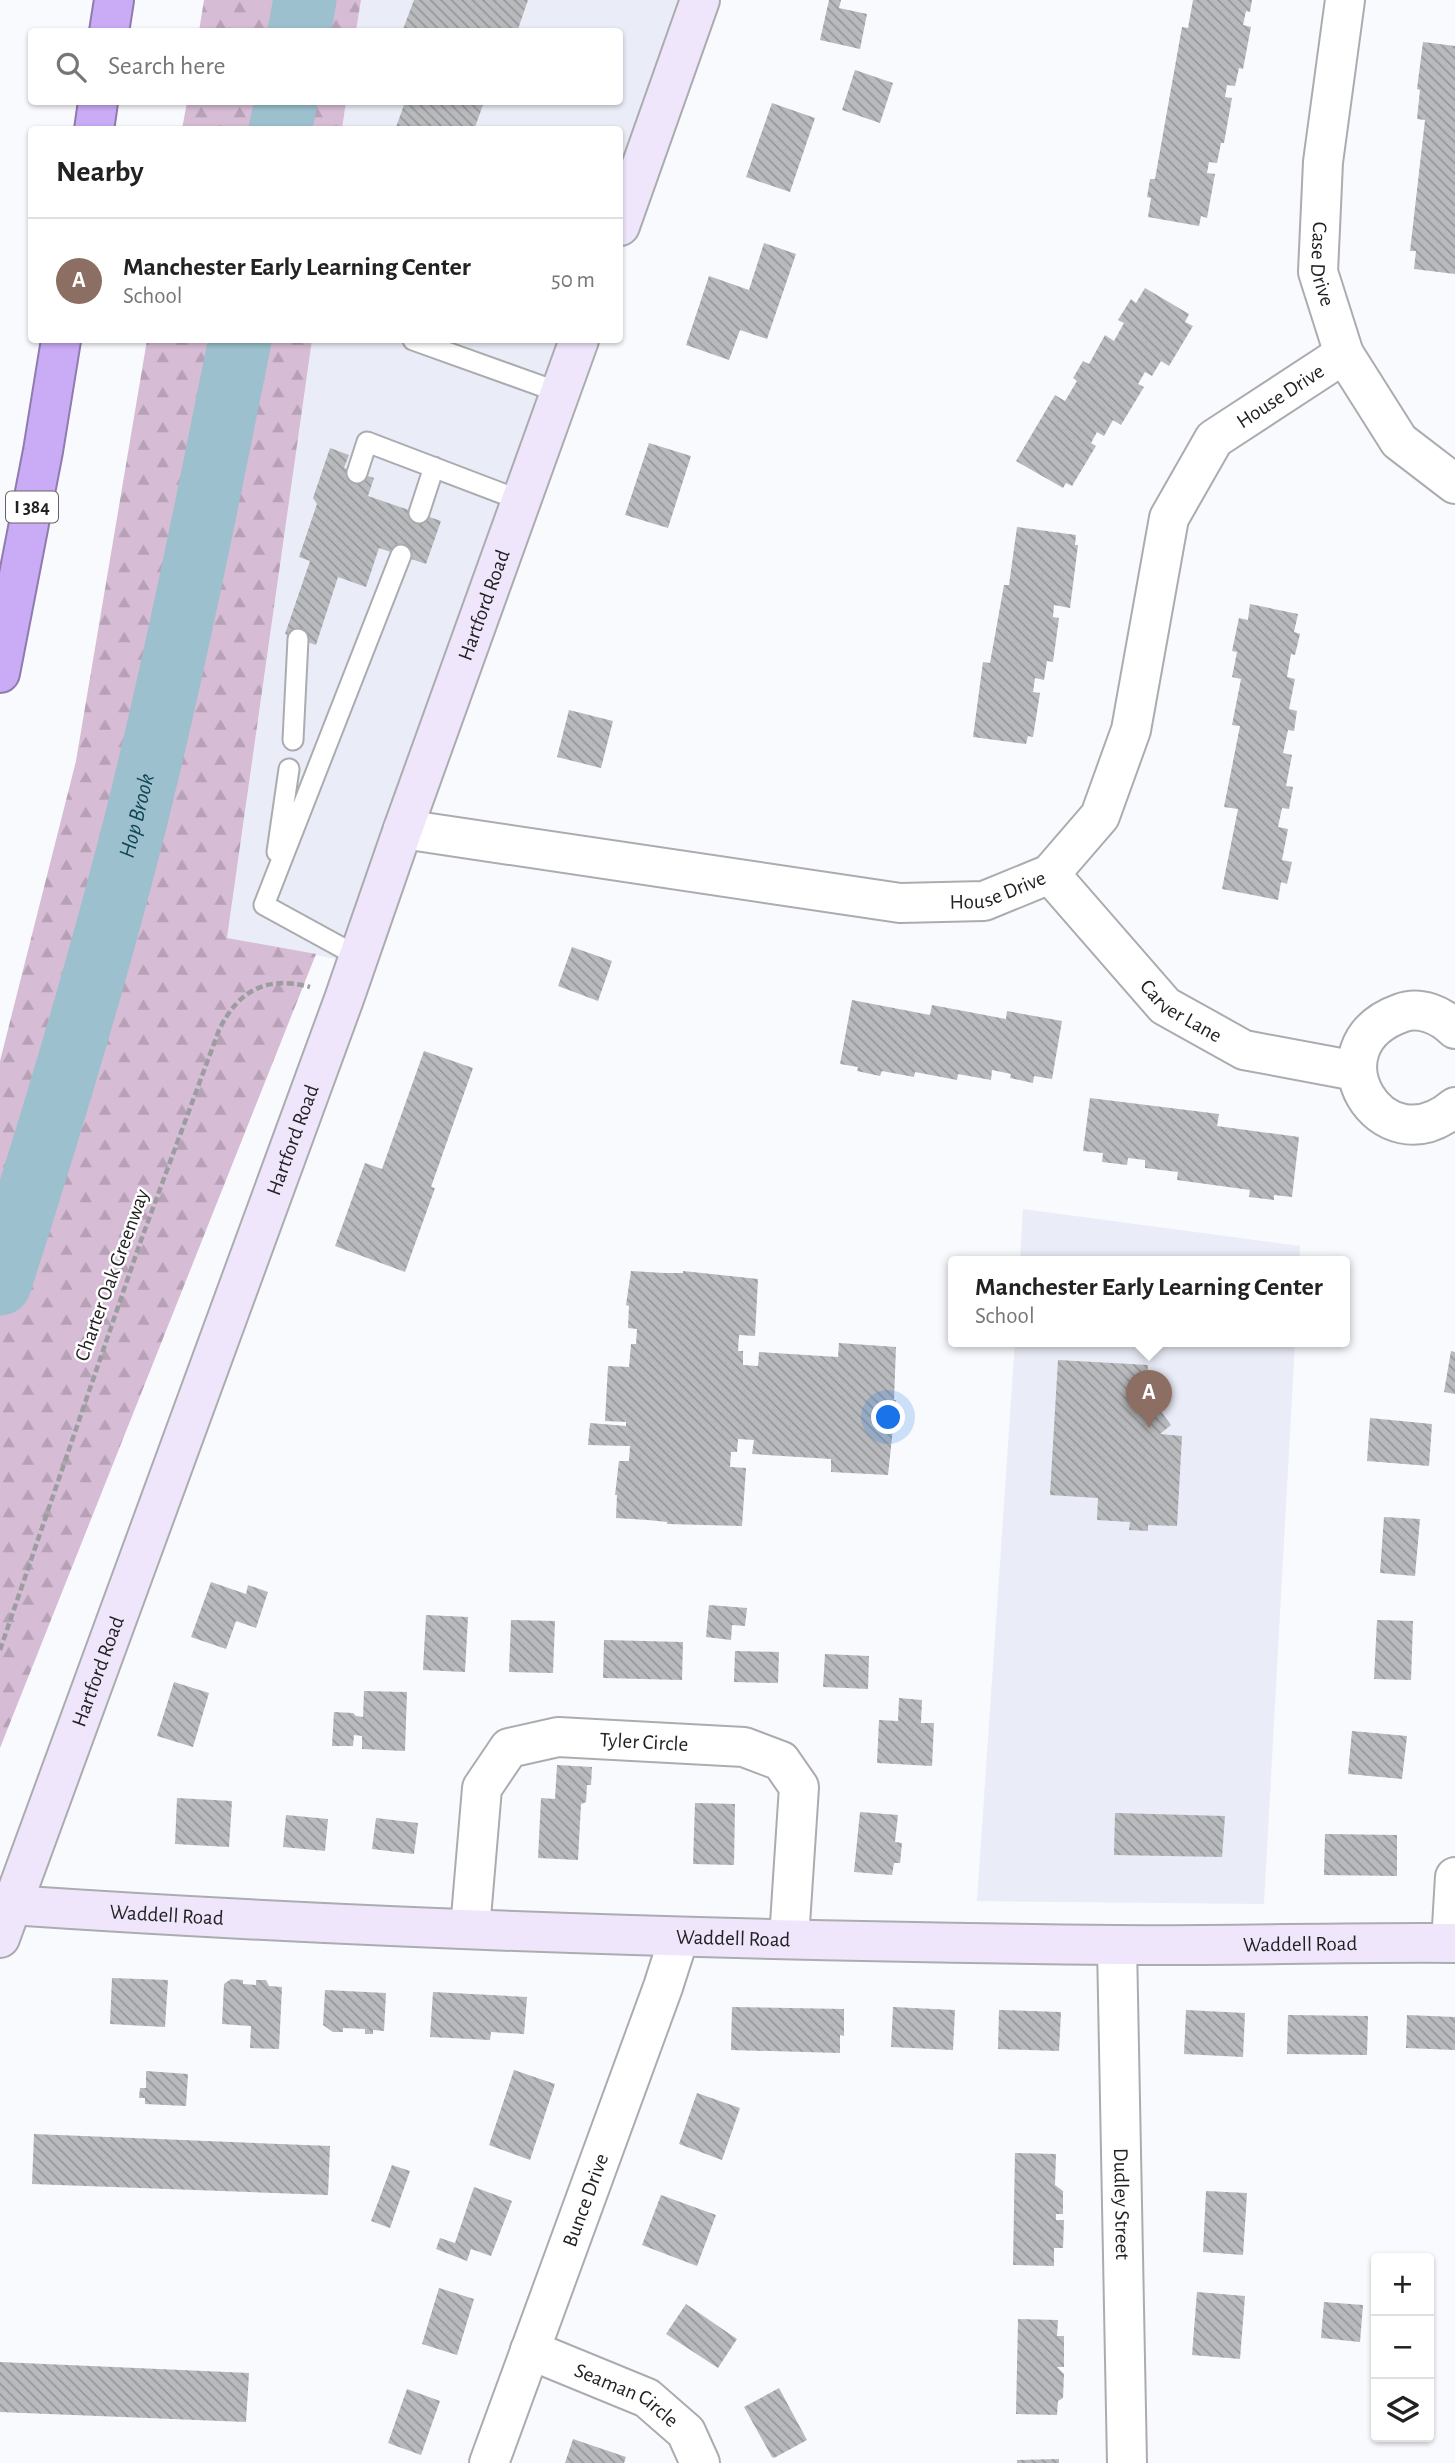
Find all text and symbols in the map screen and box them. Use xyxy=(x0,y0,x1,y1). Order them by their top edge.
search box xyxy=(28,28,623,105)
icon: search xyxy=(52,48,90,86)
text: Search here xyxy=(108,53,226,79)
text: Nearby xyxy=(56,157,144,187)
street label: Case Drive xyxy=(1307,221,1339,309)
text: Manchester Early Learning Center xyxy=(123,254,471,280)
text: A xyxy=(72,269,86,292)
text: 50 m xyxy=(551,269,595,292)
text: School xyxy=(123,285,182,308)
street label: House Drive xyxy=(1233,360,1327,432)
road number: I 384 xyxy=(6,492,58,522)
street label: Hartford Road xyxy=(454,547,513,663)
water label: Hop Brook xyxy=(115,771,159,860)
street label: House Drive xyxy=(949,867,1048,912)
street label: Carver Lane xyxy=(1136,975,1225,1046)
street label: Hartford Road xyxy=(263,1082,322,1198)
street label: Charter Oak Greenway xyxy=(71,1186,153,1364)
popup xyxy=(948,1256,1350,1347)
text: Manchester Early Learning Center xyxy=(975,1274,1323,1300)
text: School xyxy=(975,1305,1035,1328)
pin: A xyxy=(1126,1370,1172,1428)
your location xyxy=(871,1400,905,1434)
street label: Hartford Road xyxy=(68,1613,128,1729)
street label: Tyler Circle xyxy=(599,1729,689,1754)
street label: Waddell Road xyxy=(109,1901,224,1928)
street label: Waddell Road xyxy=(676,1926,791,1950)
street label: Waddell Road xyxy=(1243,1933,1358,1955)
street label: Dudley Street xyxy=(1110,2148,1134,2260)
street label: Bunce Drive xyxy=(559,2151,612,2249)
map controls xyxy=(1371,2253,1434,2442)
button: + xyxy=(1371,2253,1434,2316)
button: − xyxy=(1371,2316,1434,2379)
street label: Seaman Circle xyxy=(572,2359,683,2431)
button: layers xyxy=(1371,2379,1434,2442)

